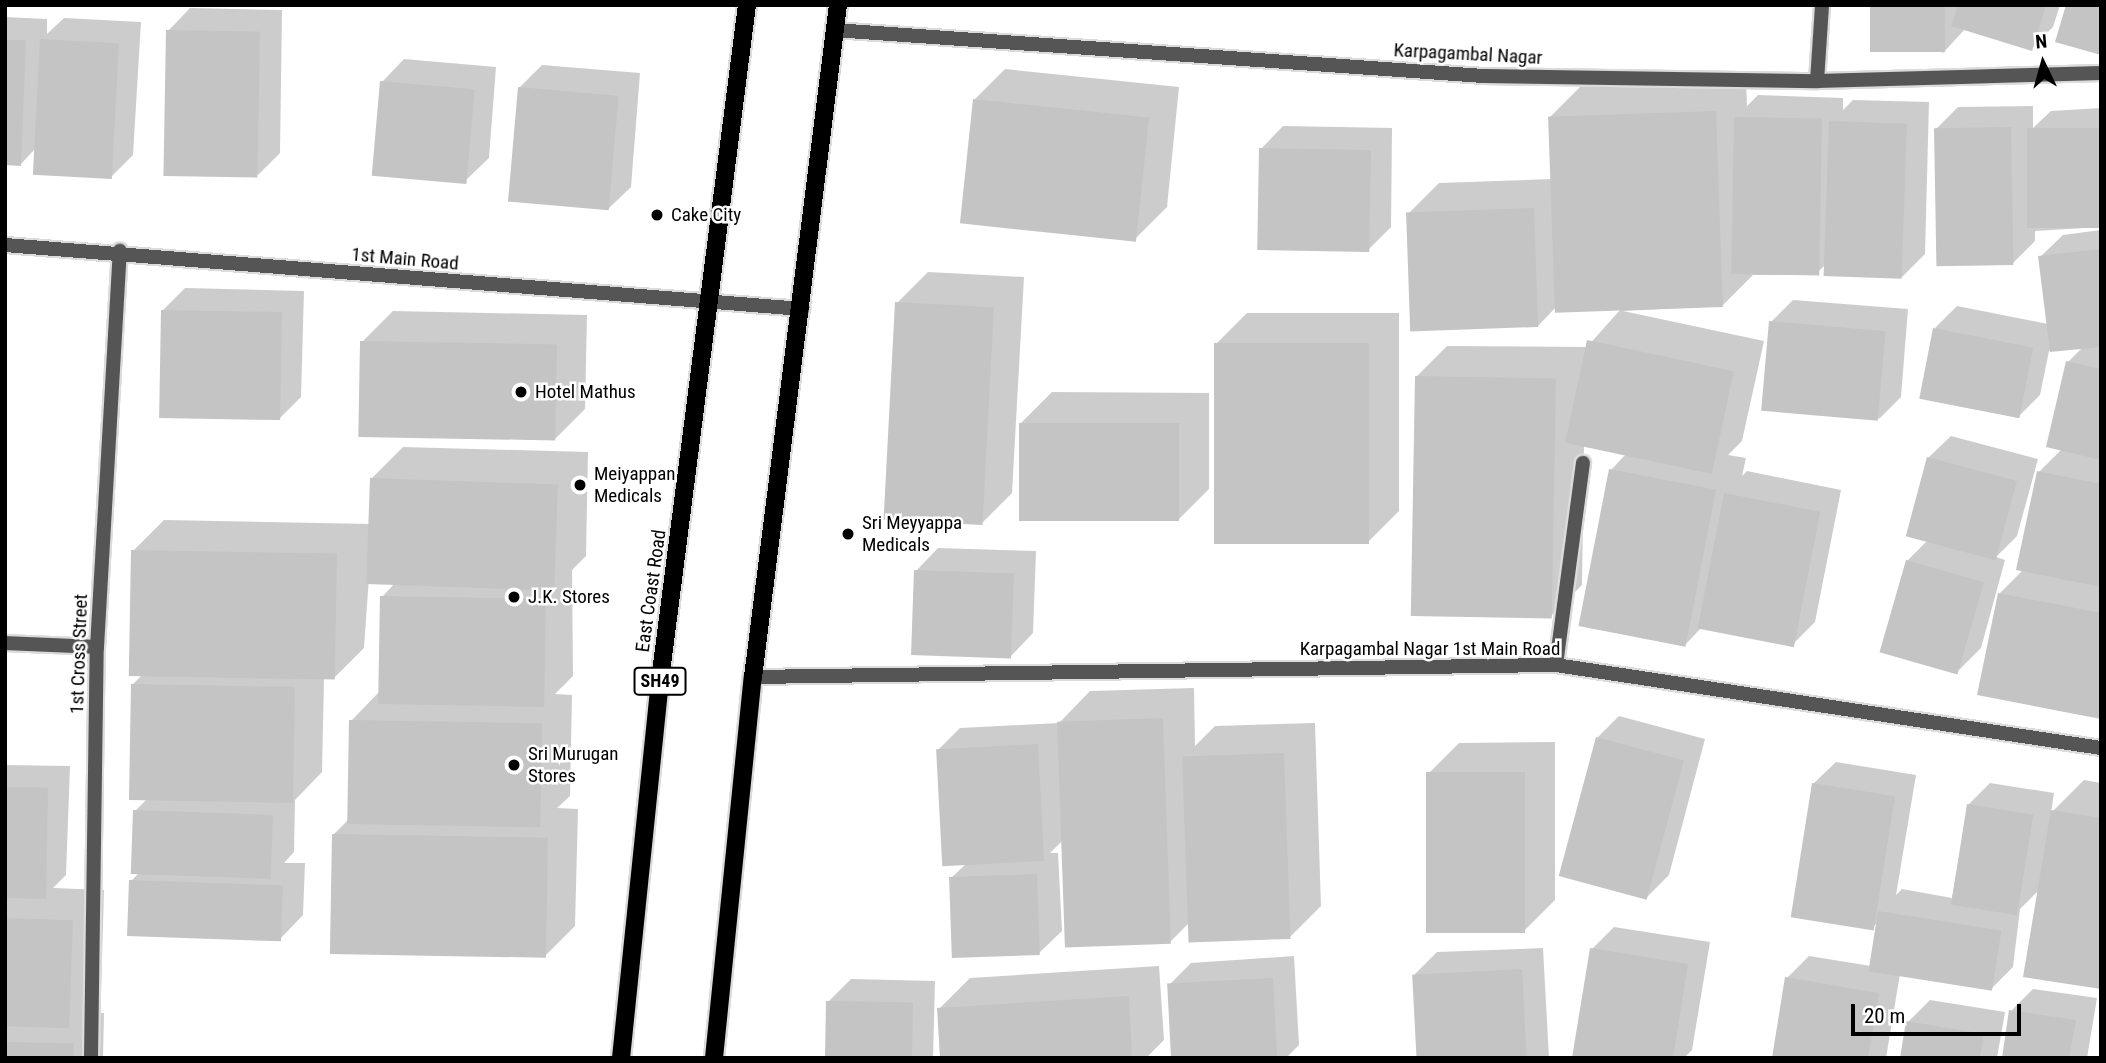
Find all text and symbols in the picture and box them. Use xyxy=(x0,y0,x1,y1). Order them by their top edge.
north arrow xyxy=(2008,28,2078,98)
text: N xyxy=(2034,30,2048,54)
street label: Karpagambal Nagar xyxy=(1393,39,1543,69)
place label: Cake City xyxy=(671,204,741,226)
marker: Cake City xyxy=(649,207,665,223)
street label: 1st Main Road xyxy=(350,243,460,275)
place label: Hotel Mathus xyxy=(535,381,636,403)
marker: Hotel Mathus xyxy=(513,384,529,400)
place label: Meiyappan Medicals xyxy=(594,463,676,507)
marker: Meiyappan Medicals xyxy=(572,477,588,493)
place label: Sri Meyyappa Medicals xyxy=(862,512,962,556)
marker: Sri Meyyappa Medicals xyxy=(840,526,856,542)
street label: East Coast Road xyxy=(631,528,671,654)
place label: J.K. Stores xyxy=(528,586,610,608)
marker: J.K. Stores xyxy=(506,589,522,605)
street label: 1st Cross Street xyxy=(66,594,92,714)
street label: Karpagambal Nagar 1st Main Road xyxy=(1300,638,1560,660)
road number: SH49 xyxy=(632,666,688,696)
place label: Sri Murugan Stores xyxy=(528,743,619,787)
marker: Sri Murugan Stores xyxy=(506,757,522,773)
scale bar xyxy=(1854,990,2024,1034)
text: 20 m xyxy=(1864,1004,1905,1028)

